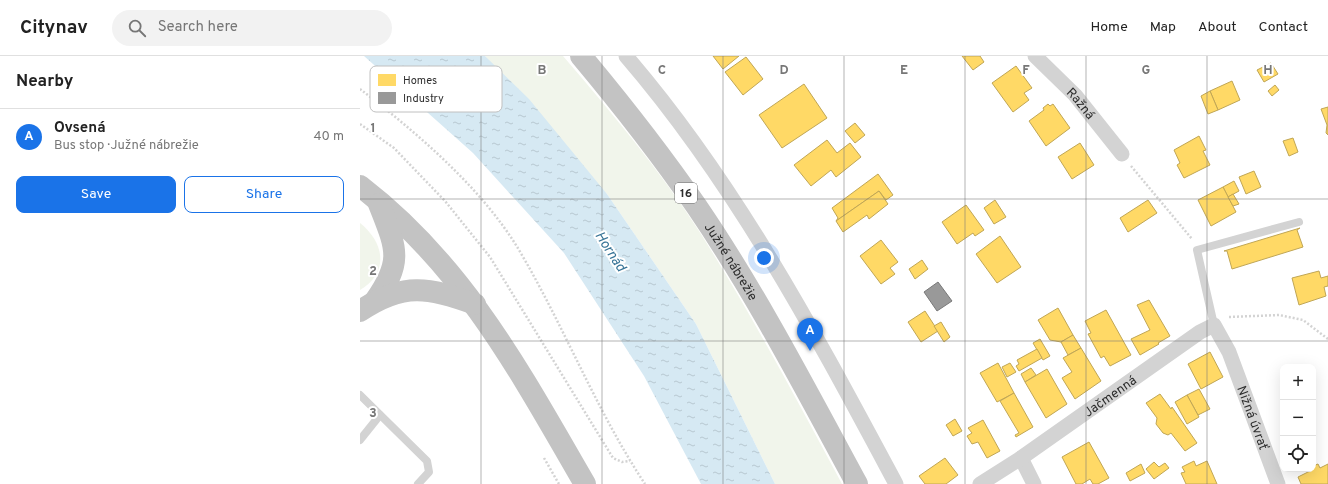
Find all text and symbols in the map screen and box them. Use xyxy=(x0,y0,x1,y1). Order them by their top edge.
search box xyxy=(112,10,392,46)
text: Citynav xyxy=(20,16,88,40)
icon: search xyxy=(126,17,148,39)
text: Search here xyxy=(158,18,238,37)
text: Home xyxy=(1091,19,1128,36)
text: Map xyxy=(1150,19,1176,36)
text: About xyxy=(1198,19,1237,36)
text: Contact xyxy=(1259,19,1308,36)
text: B xyxy=(538,63,547,79)
text: C xyxy=(658,63,666,79)
text: D xyxy=(779,63,789,79)
text: E xyxy=(900,63,908,79)
text: F xyxy=(1022,63,1030,79)
text: G xyxy=(1142,63,1151,79)
text: H xyxy=(1263,63,1273,79)
legend xyxy=(370,66,502,112)
text: Nearby xyxy=(16,71,73,93)
text: Homes xyxy=(403,74,437,88)
street label: Ražná xyxy=(1062,85,1097,123)
text: Industry xyxy=(403,92,444,106)
text: Ovsená xyxy=(54,119,106,138)
text: 1 xyxy=(370,121,376,137)
text: A xyxy=(24,129,34,145)
text: 40 m xyxy=(314,129,344,145)
text: Bus stop · Južné nábrežie xyxy=(54,138,199,154)
button: Save xyxy=(16,176,176,213)
button: Share xyxy=(184,176,344,213)
road number: 16 xyxy=(675,183,697,203)
street label: Južné nábrežie xyxy=(700,221,760,304)
water label: Hornád xyxy=(591,229,630,276)
your location xyxy=(754,248,774,268)
text: 2 xyxy=(369,264,377,280)
pin: A xyxy=(797,318,823,351)
map controls xyxy=(1280,364,1316,472)
button: + xyxy=(1280,364,1316,400)
street label: Jačmenná xyxy=(1081,373,1140,421)
street label: Nižná úvrať xyxy=(1232,384,1271,453)
button: − xyxy=(1280,400,1316,436)
text: 3 xyxy=(369,406,377,422)
button: locate xyxy=(1280,436,1316,472)

